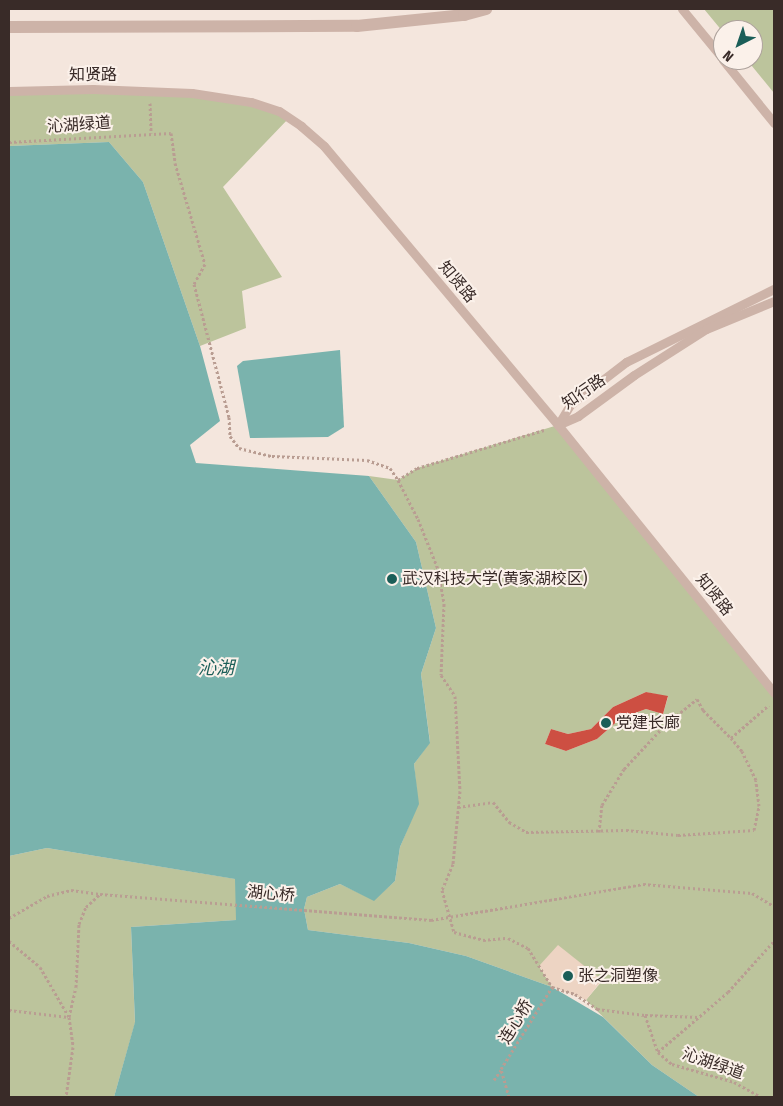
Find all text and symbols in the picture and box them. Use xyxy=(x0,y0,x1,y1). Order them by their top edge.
north arrow xyxy=(713,20,763,70)
text: N xyxy=(720,47,737,65)
street label: 知贤路 xyxy=(69,65,117,85)
street label: 沁湖绿道 xyxy=(46,113,112,137)
street label: 知贤路 xyxy=(434,257,480,307)
street label: 知行路 xyxy=(559,371,609,413)
place label: 武汉科技大学(黄家湖校区) xyxy=(402,569,587,589)
street label: 知贤路 xyxy=(691,570,737,620)
marker: 武汉科技大学(黄家湖校区) xyxy=(386,573,398,585)
water label: 沁湖 xyxy=(198,657,234,679)
place label: 党建长廊 xyxy=(616,713,680,733)
marker: 党建长廊 xyxy=(600,717,612,729)
street label: 湖心桥 xyxy=(246,882,296,906)
place label: 张之洞塑像 xyxy=(578,966,658,986)
marker: 张之洞塑像 xyxy=(562,970,574,982)
street label: 连心桥 xyxy=(495,996,537,1048)
street label: 沁湖绿道 xyxy=(680,1045,746,1083)

